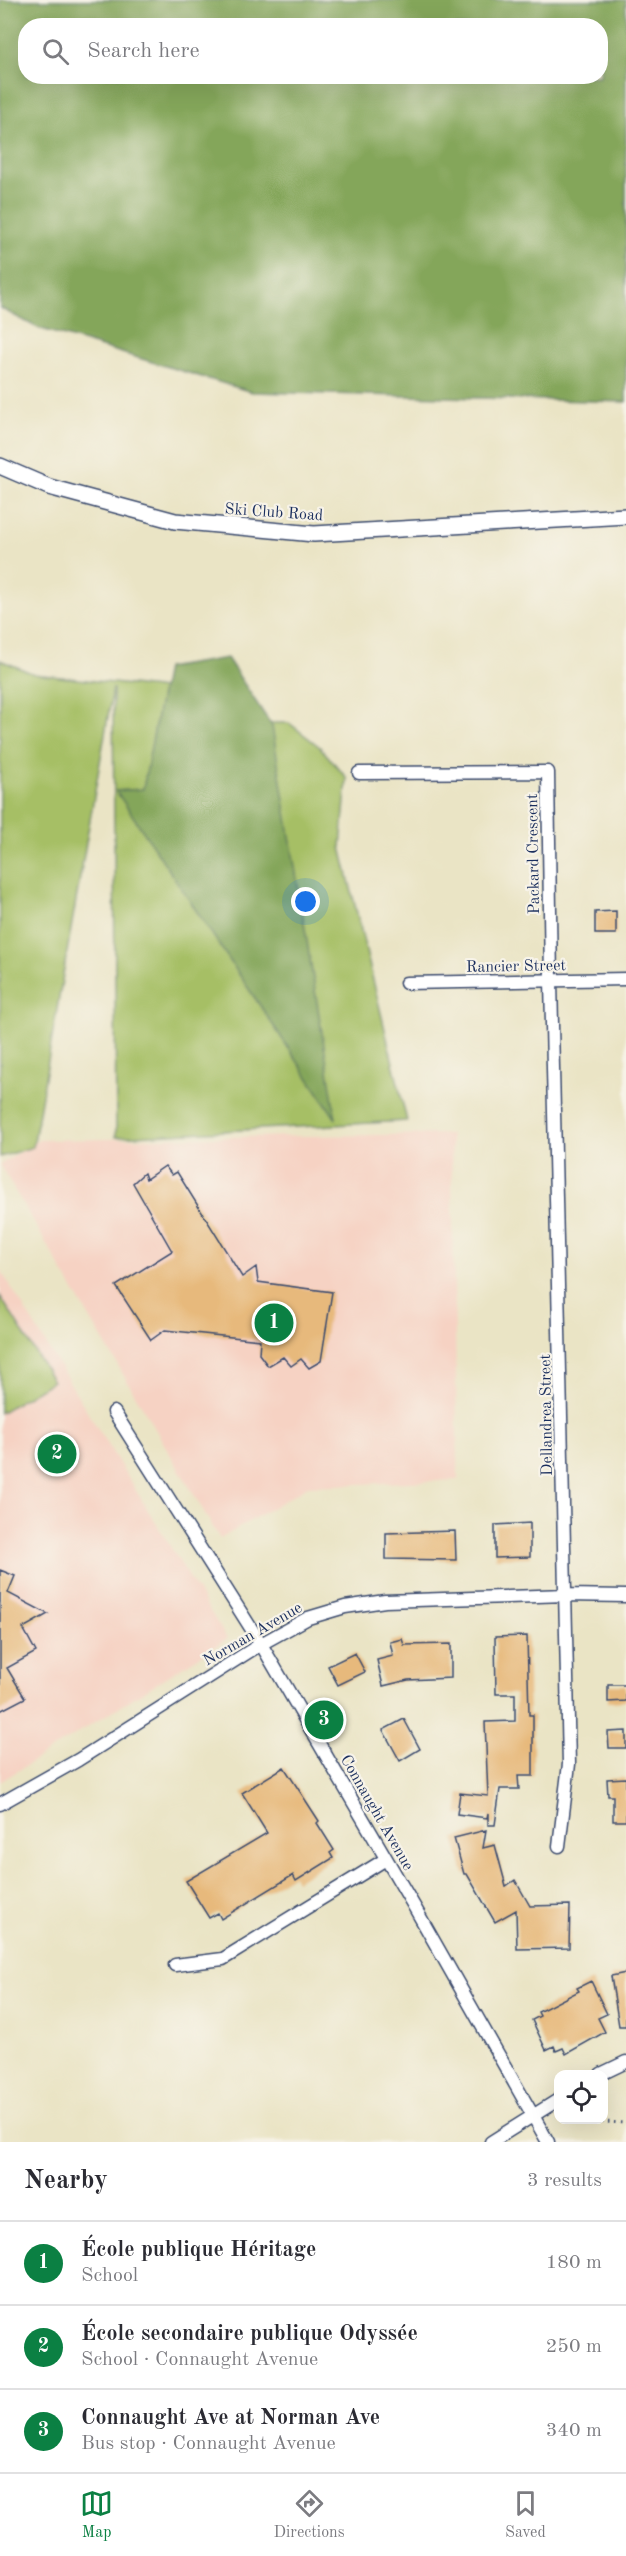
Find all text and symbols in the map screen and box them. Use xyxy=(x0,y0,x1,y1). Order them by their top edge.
search box xyxy=(18,18,608,84)
icon: search xyxy=(39,35,72,68)
text: Search here xyxy=(87,40,200,62)
street label: Ski Club Road xyxy=(224,502,324,524)
street label: Packard Crescent xyxy=(525,793,543,915)
your location xyxy=(291,887,320,916)
street label: Rancier Street xyxy=(466,958,567,976)
pin: 1 xyxy=(254,1300,294,1346)
street label: Dellandrea Street xyxy=(538,1353,556,1476)
pin: 2 xyxy=(38,1432,76,1476)
street label: Norman Avenue xyxy=(201,1600,305,1670)
pin: 3 xyxy=(304,1698,344,1742)
street label: Connaught Avenue xyxy=(337,1752,416,1874)
map controls xyxy=(554,2070,608,2124)
button: locate xyxy=(554,2070,608,2124)
text: Nearby xyxy=(24,2168,108,2194)
text: 3 results xyxy=(527,2171,602,2191)
text: École publique Héritage xyxy=(81,2239,316,2261)
text: 1 xyxy=(38,2253,49,2273)
text: 180 m xyxy=(546,2253,602,2273)
text: School xyxy=(81,2266,138,2286)
text: École secondaire publique Odyssée xyxy=(81,2323,418,2345)
text: 2 xyxy=(38,2337,49,2357)
text: 250 m xyxy=(546,2337,602,2357)
text: School · Connaught Avenue xyxy=(81,2350,318,2370)
text: Connaught Ave at Norman Ave xyxy=(81,2407,380,2429)
text: 3 xyxy=(38,2421,49,2441)
text: 340 m xyxy=(546,2421,602,2441)
text: Bus stop · Connaught Avenue xyxy=(81,2434,336,2454)
tab: Map xyxy=(80,2487,113,2543)
tab: Directions xyxy=(274,2487,345,2543)
tab: Saved xyxy=(505,2487,546,2543)

